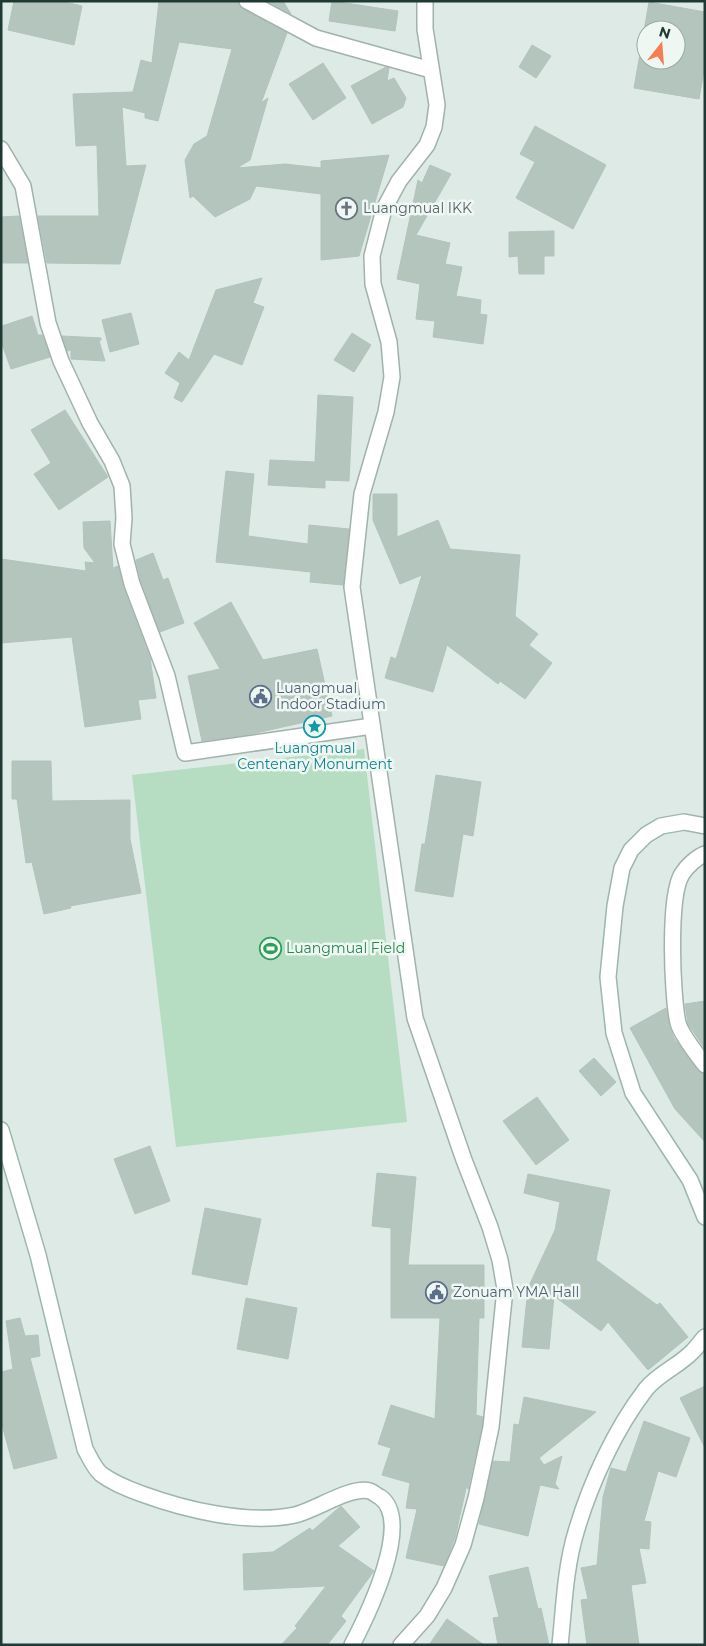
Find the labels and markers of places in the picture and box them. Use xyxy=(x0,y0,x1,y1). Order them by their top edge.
church icon: Luangmual IKK xyxy=(335,196,359,220)
place label: Luangmual IKK xyxy=(363,199,472,217)
place label: Luangmual Indoor Stadium xyxy=(276,679,386,713)
public building icon: Luangmual Indoor Stadium xyxy=(248,684,272,708)
place icon: Luangmual Centenary Monument xyxy=(303,714,327,738)
place label: Luangmual Centenary Monument xyxy=(237,739,393,773)
sports icon: Luangmual Field xyxy=(258,936,282,960)
place label: Luangmual Field xyxy=(286,939,405,957)
public building icon: Zonuam YMA Hall xyxy=(425,1280,449,1304)
place label: Zonuam YMA Hall xyxy=(453,1283,579,1301)

